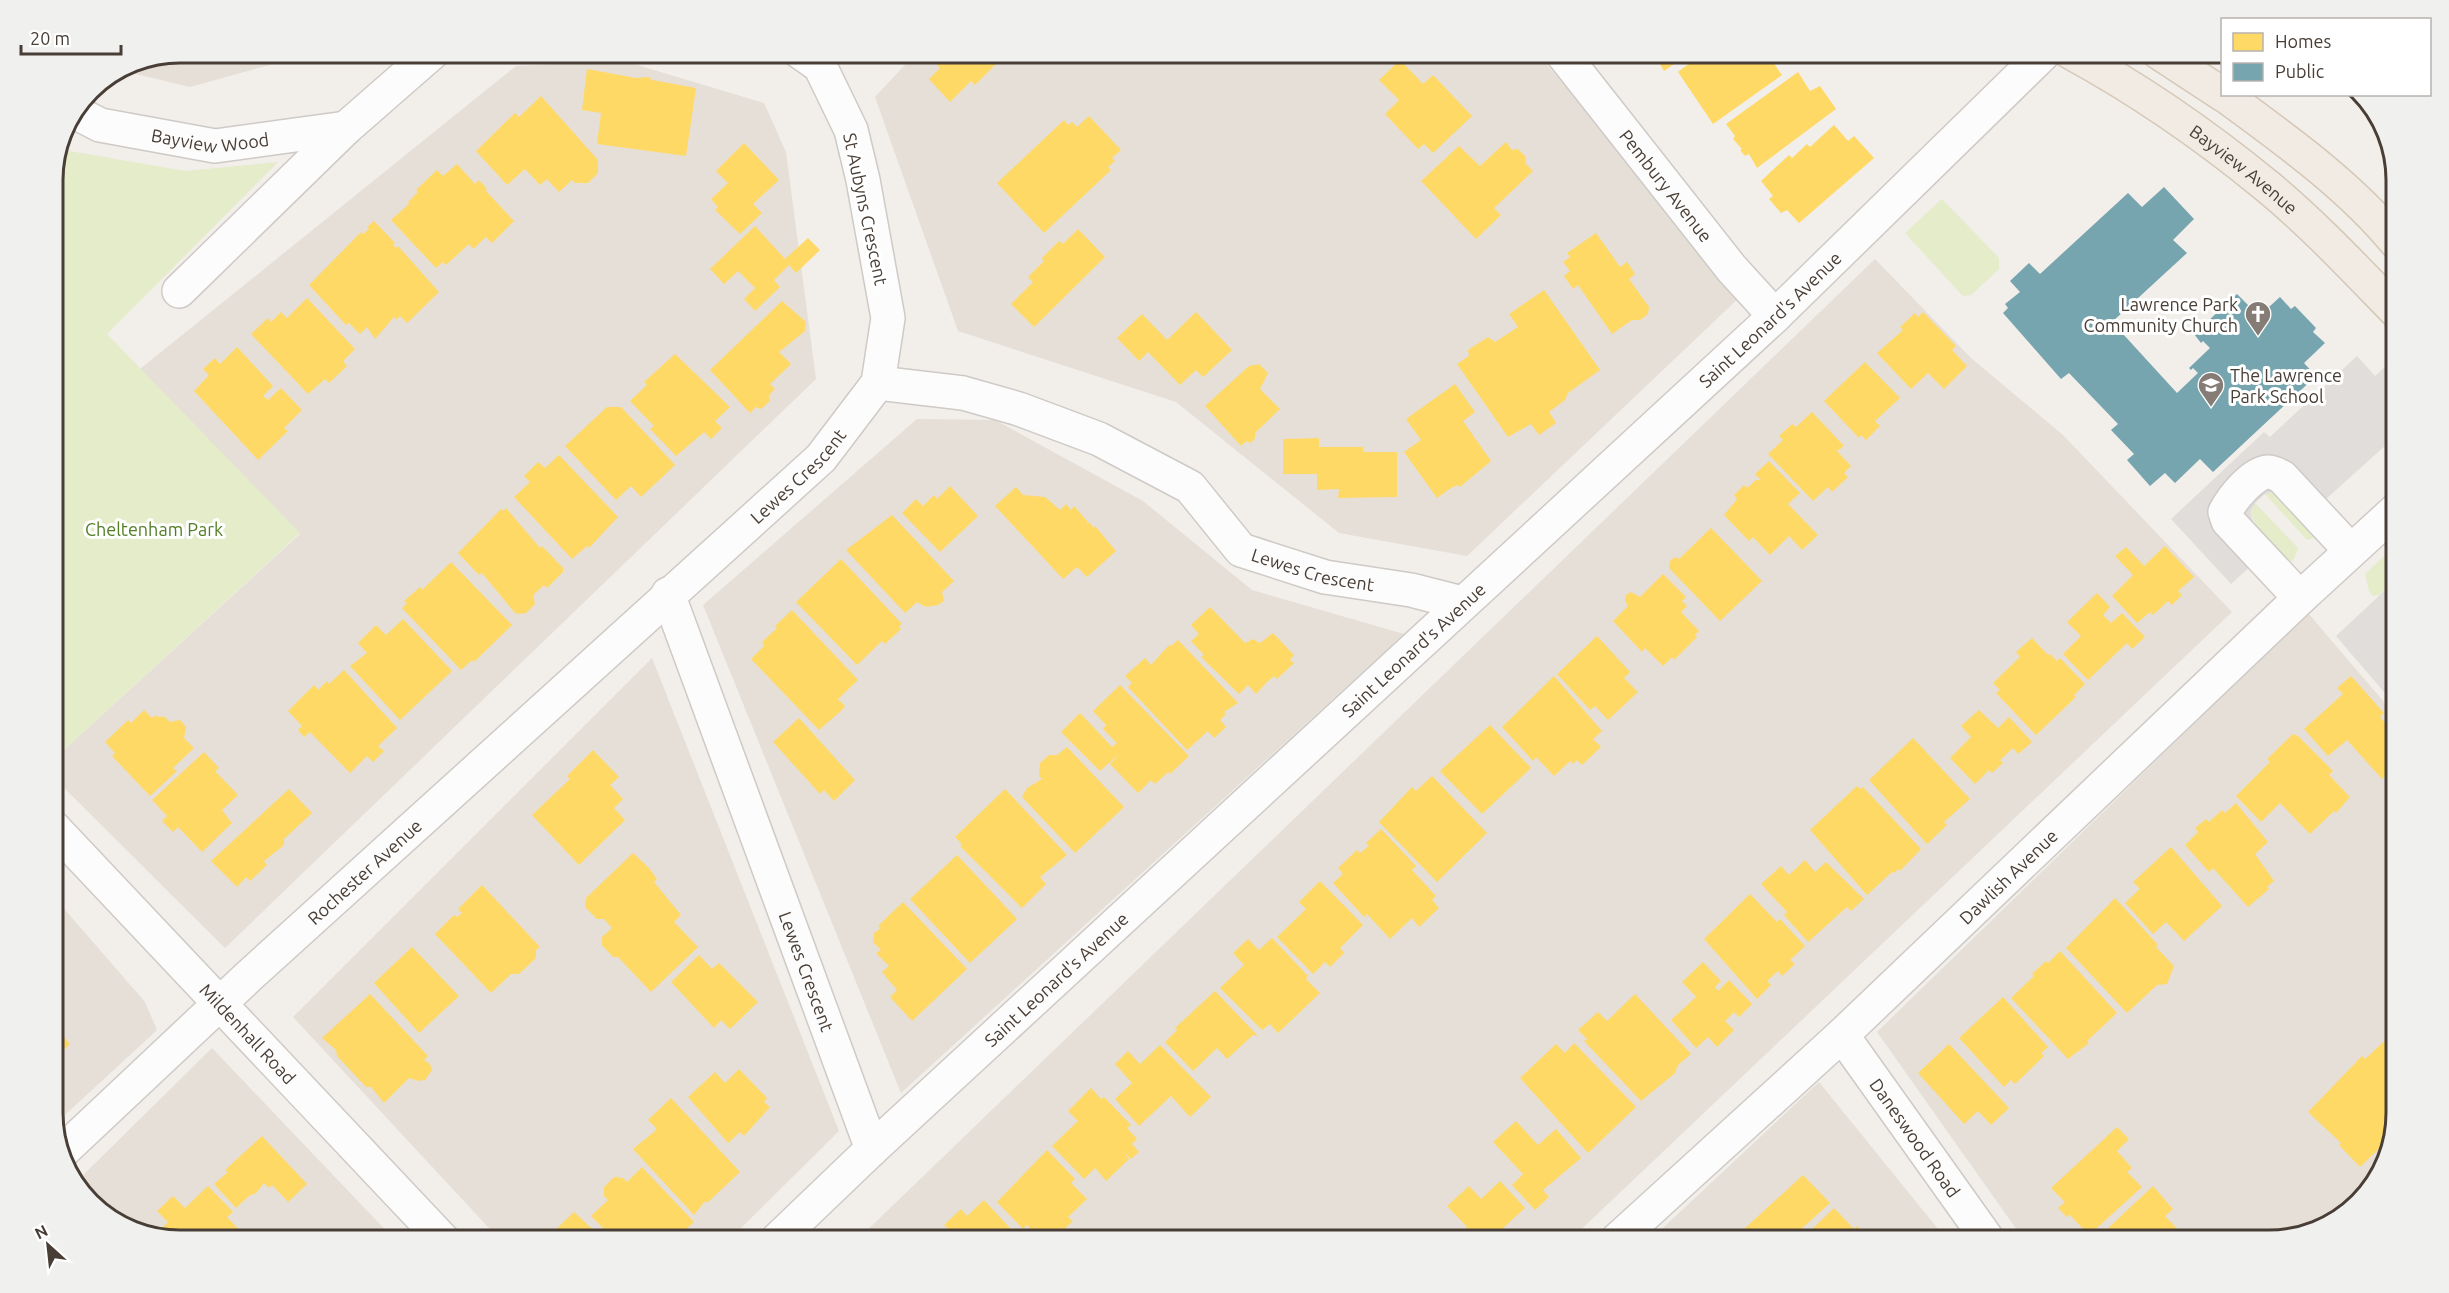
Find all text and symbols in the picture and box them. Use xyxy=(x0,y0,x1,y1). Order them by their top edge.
scale bar xyxy=(21,18,122,56)
legend xyxy=(2221,18,2431,96)
text: 20 m xyxy=(30,28,70,48)
text: Homes xyxy=(2275,31,2332,51)
text: Public xyxy=(2275,61,2324,81)
street label: Bayview Avenue xyxy=(2186,121,2302,218)
street label: Bayview Wood xyxy=(150,125,270,156)
street label: Pembury Avenue xyxy=(1616,125,1717,246)
street label: St Aubyns Crescent xyxy=(840,131,892,287)
street label: Saint Leonard's Avenue xyxy=(1695,247,1845,391)
place label: Lawrence Park Community Church xyxy=(2084,294,2238,335)
church icon: Lawrence Park Community Church xyxy=(2243,299,2273,337)
place label: The Lawrence Park School xyxy=(2230,365,2342,406)
school or university icon: The Lawrence Park School xyxy=(2196,370,2226,408)
street label: Lewes Crescent xyxy=(746,425,850,527)
park label: Cheltenham Park xyxy=(85,519,223,539)
street label: Lewes Crescent xyxy=(1249,544,1376,594)
street label: Saint Leonard's Avenue xyxy=(1337,579,1489,721)
street label: Rochester Avenue xyxy=(303,815,425,928)
street label: Dawlish Avenue xyxy=(1955,825,2061,928)
street label: Saint Leonard's Avenue xyxy=(980,908,1132,1050)
street label: Lewes Crescent xyxy=(776,909,838,1034)
street label: Mildenhall Road xyxy=(196,979,300,1088)
street label: Daneswood Road xyxy=(1866,1074,1964,1201)
north arrow xyxy=(18,1215,78,1275)
text: N xyxy=(32,1221,51,1242)

